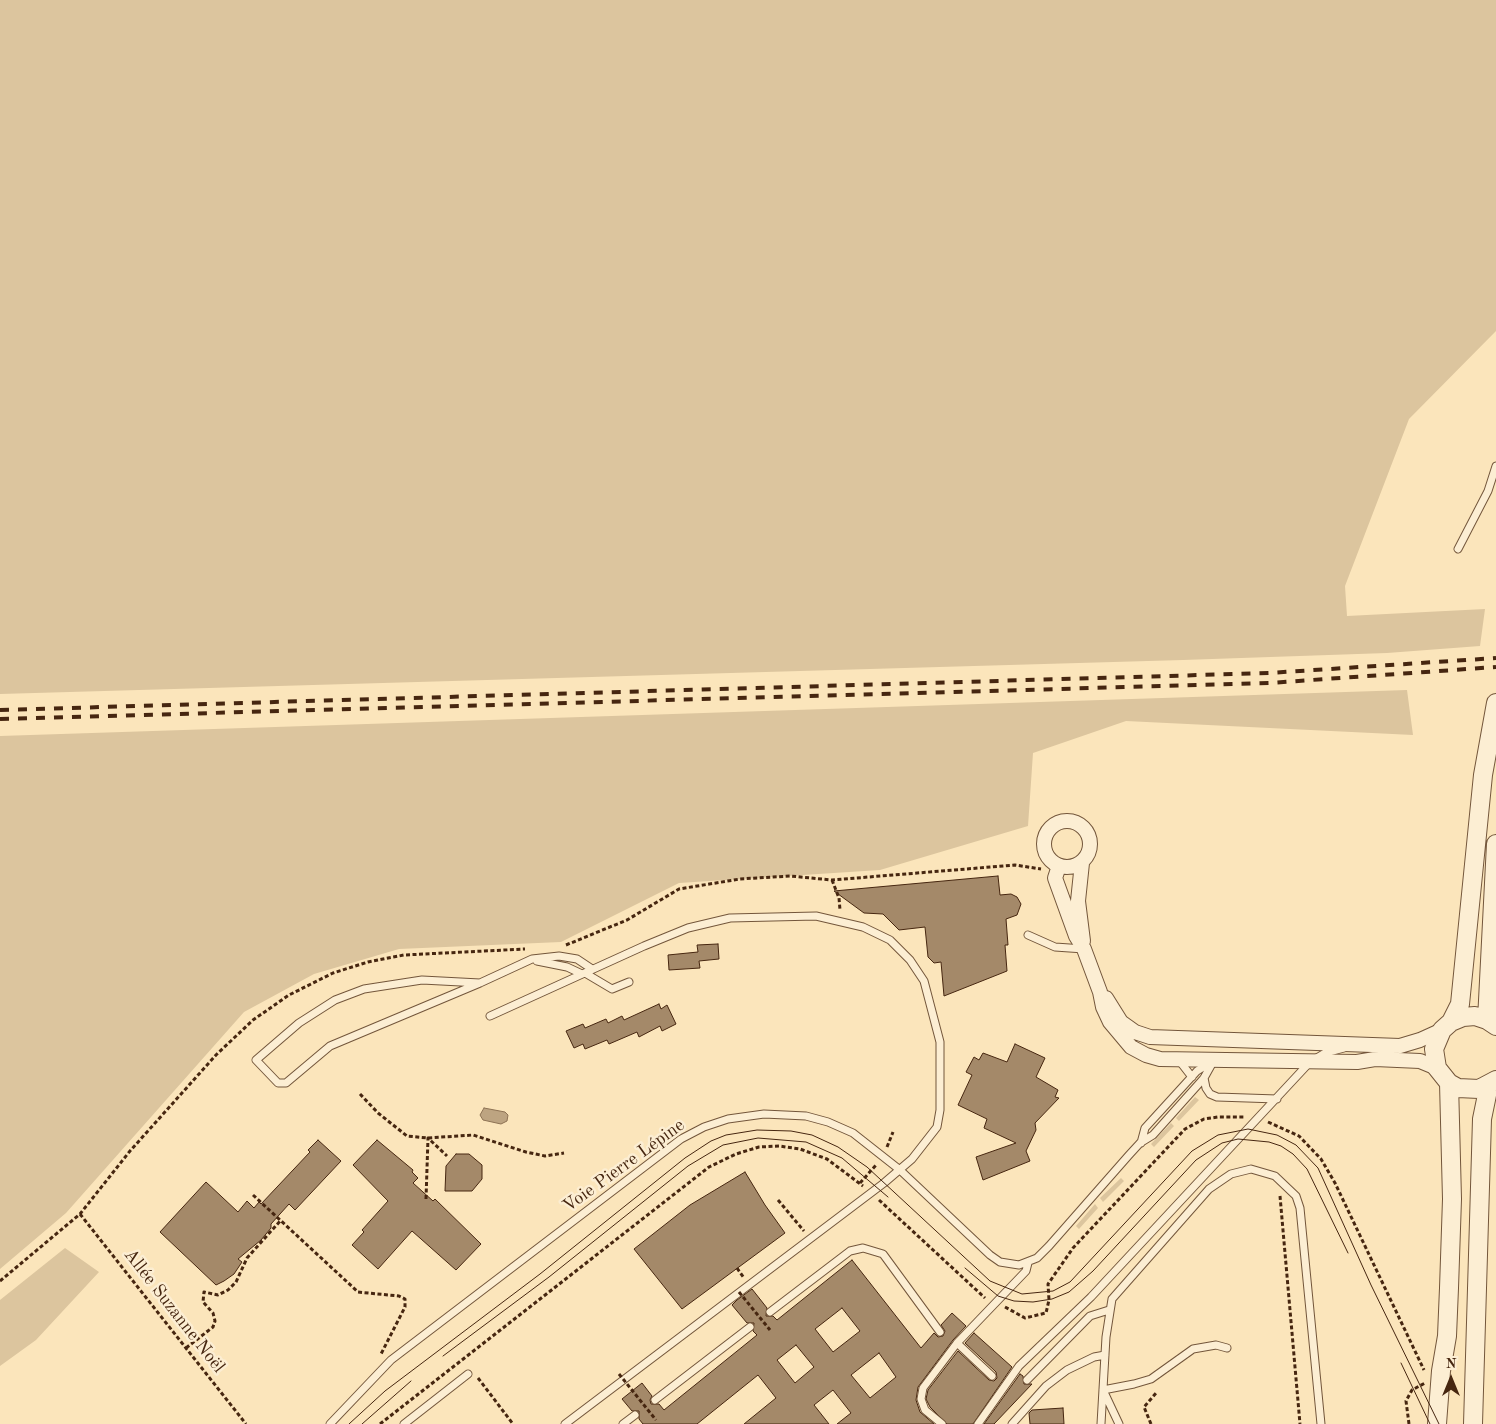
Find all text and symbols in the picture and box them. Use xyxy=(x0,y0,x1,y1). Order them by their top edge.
street label: Voie Pierre Lépine xyxy=(559,1115,689,1217)
street label: Allée Suzanne Noël xyxy=(119,1245,229,1377)
north arrow xyxy=(1426,1354,1476,1404)
text: N xyxy=(1446,1357,1456,1371)

